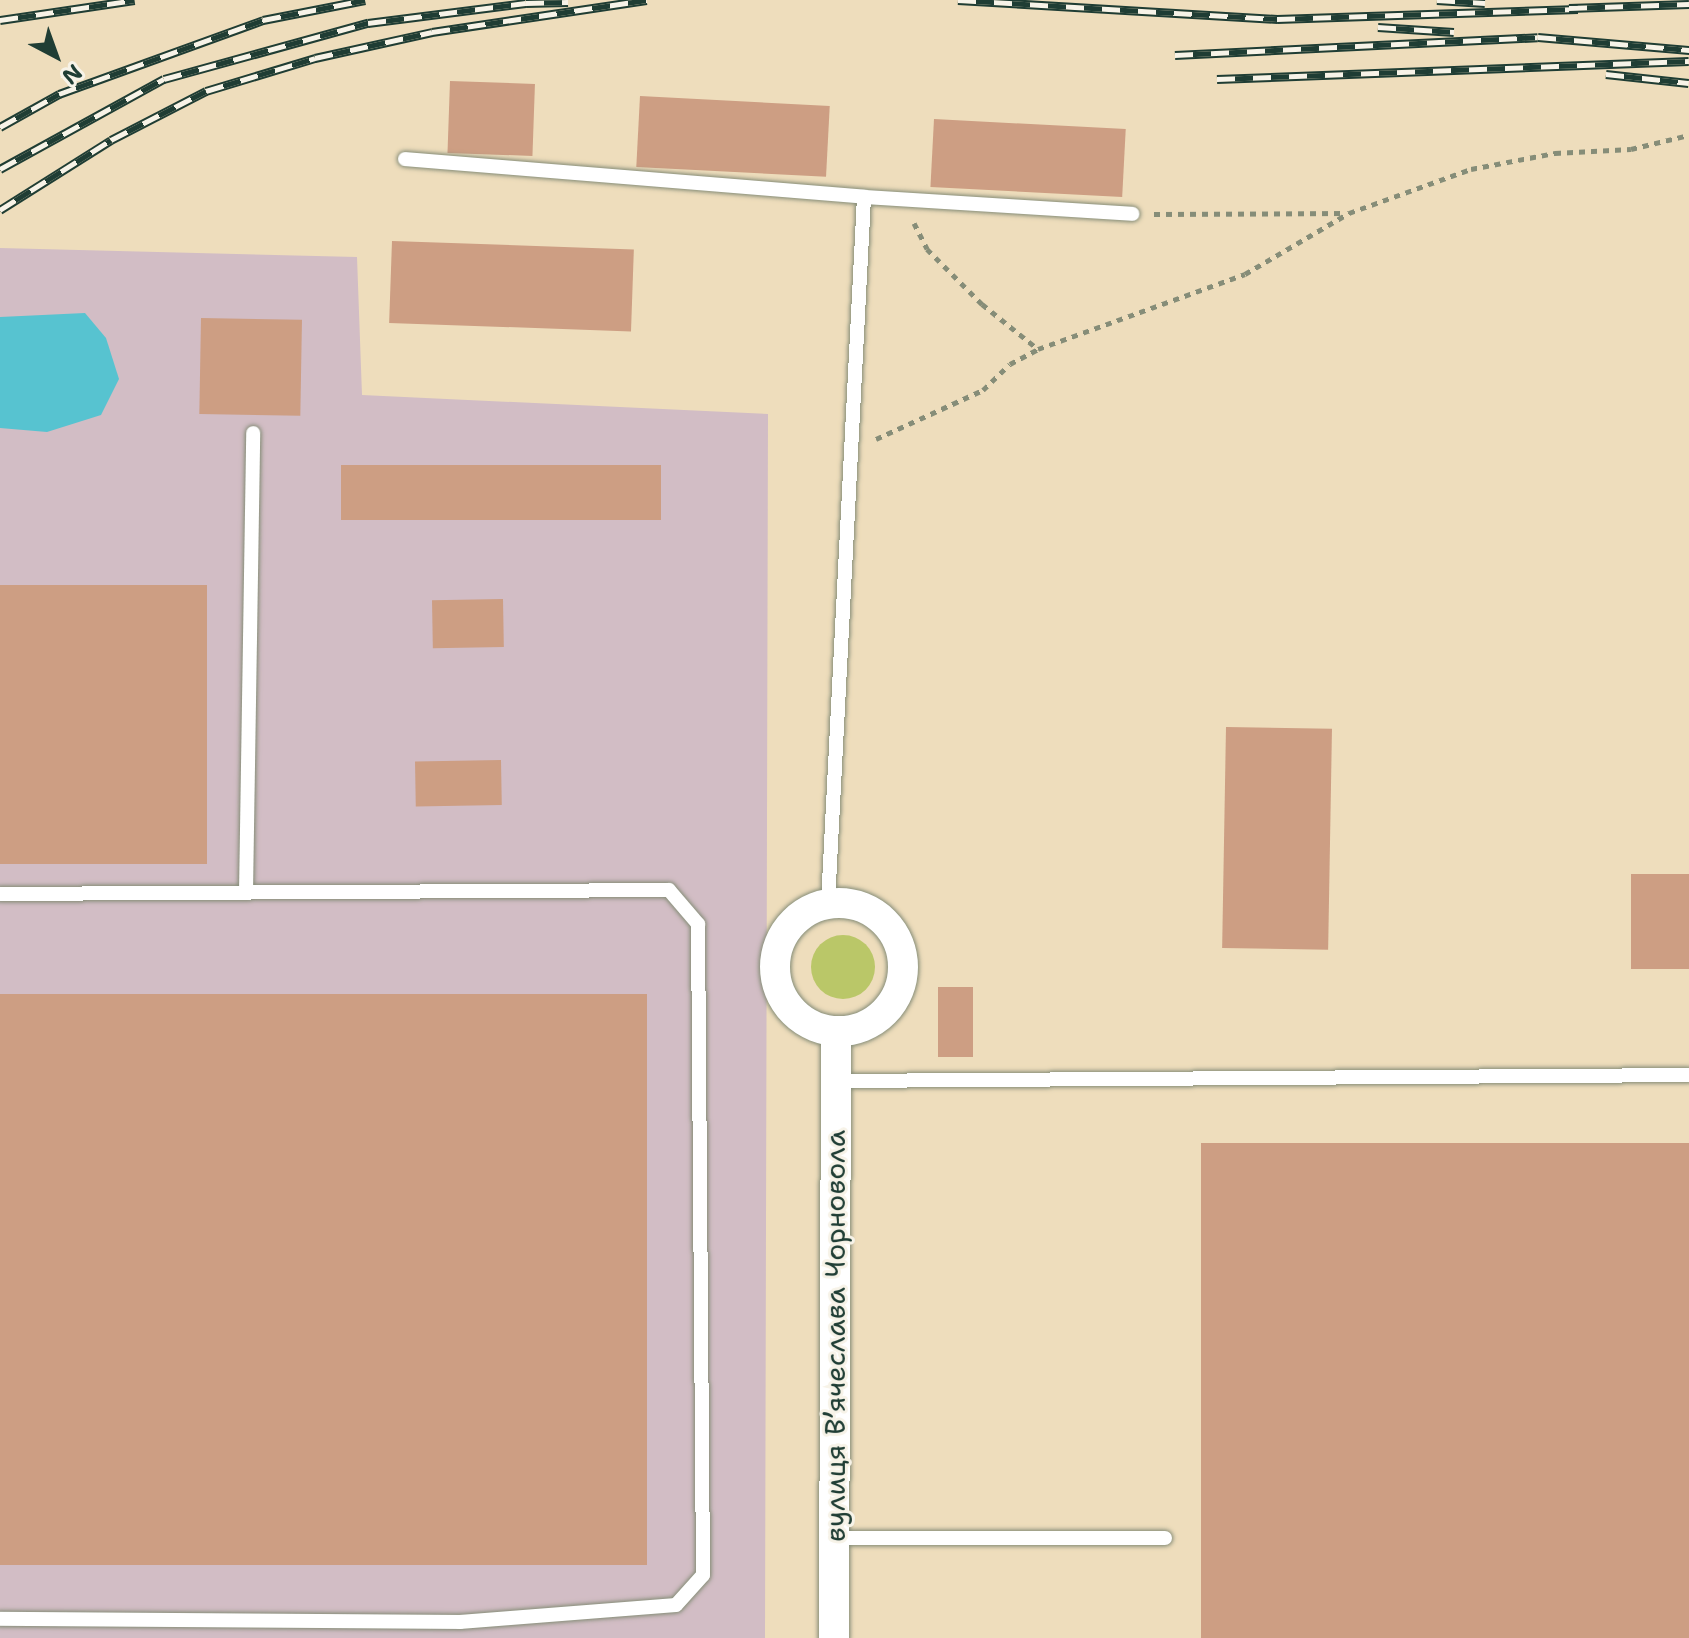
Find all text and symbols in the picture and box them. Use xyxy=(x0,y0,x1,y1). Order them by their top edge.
north arrow xyxy=(16,16,96,96)
text: N xyxy=(56,58,88,91)
street label: вулиця Вʼячеслава Чорновола xyxy=(818,1130,852,1542)

